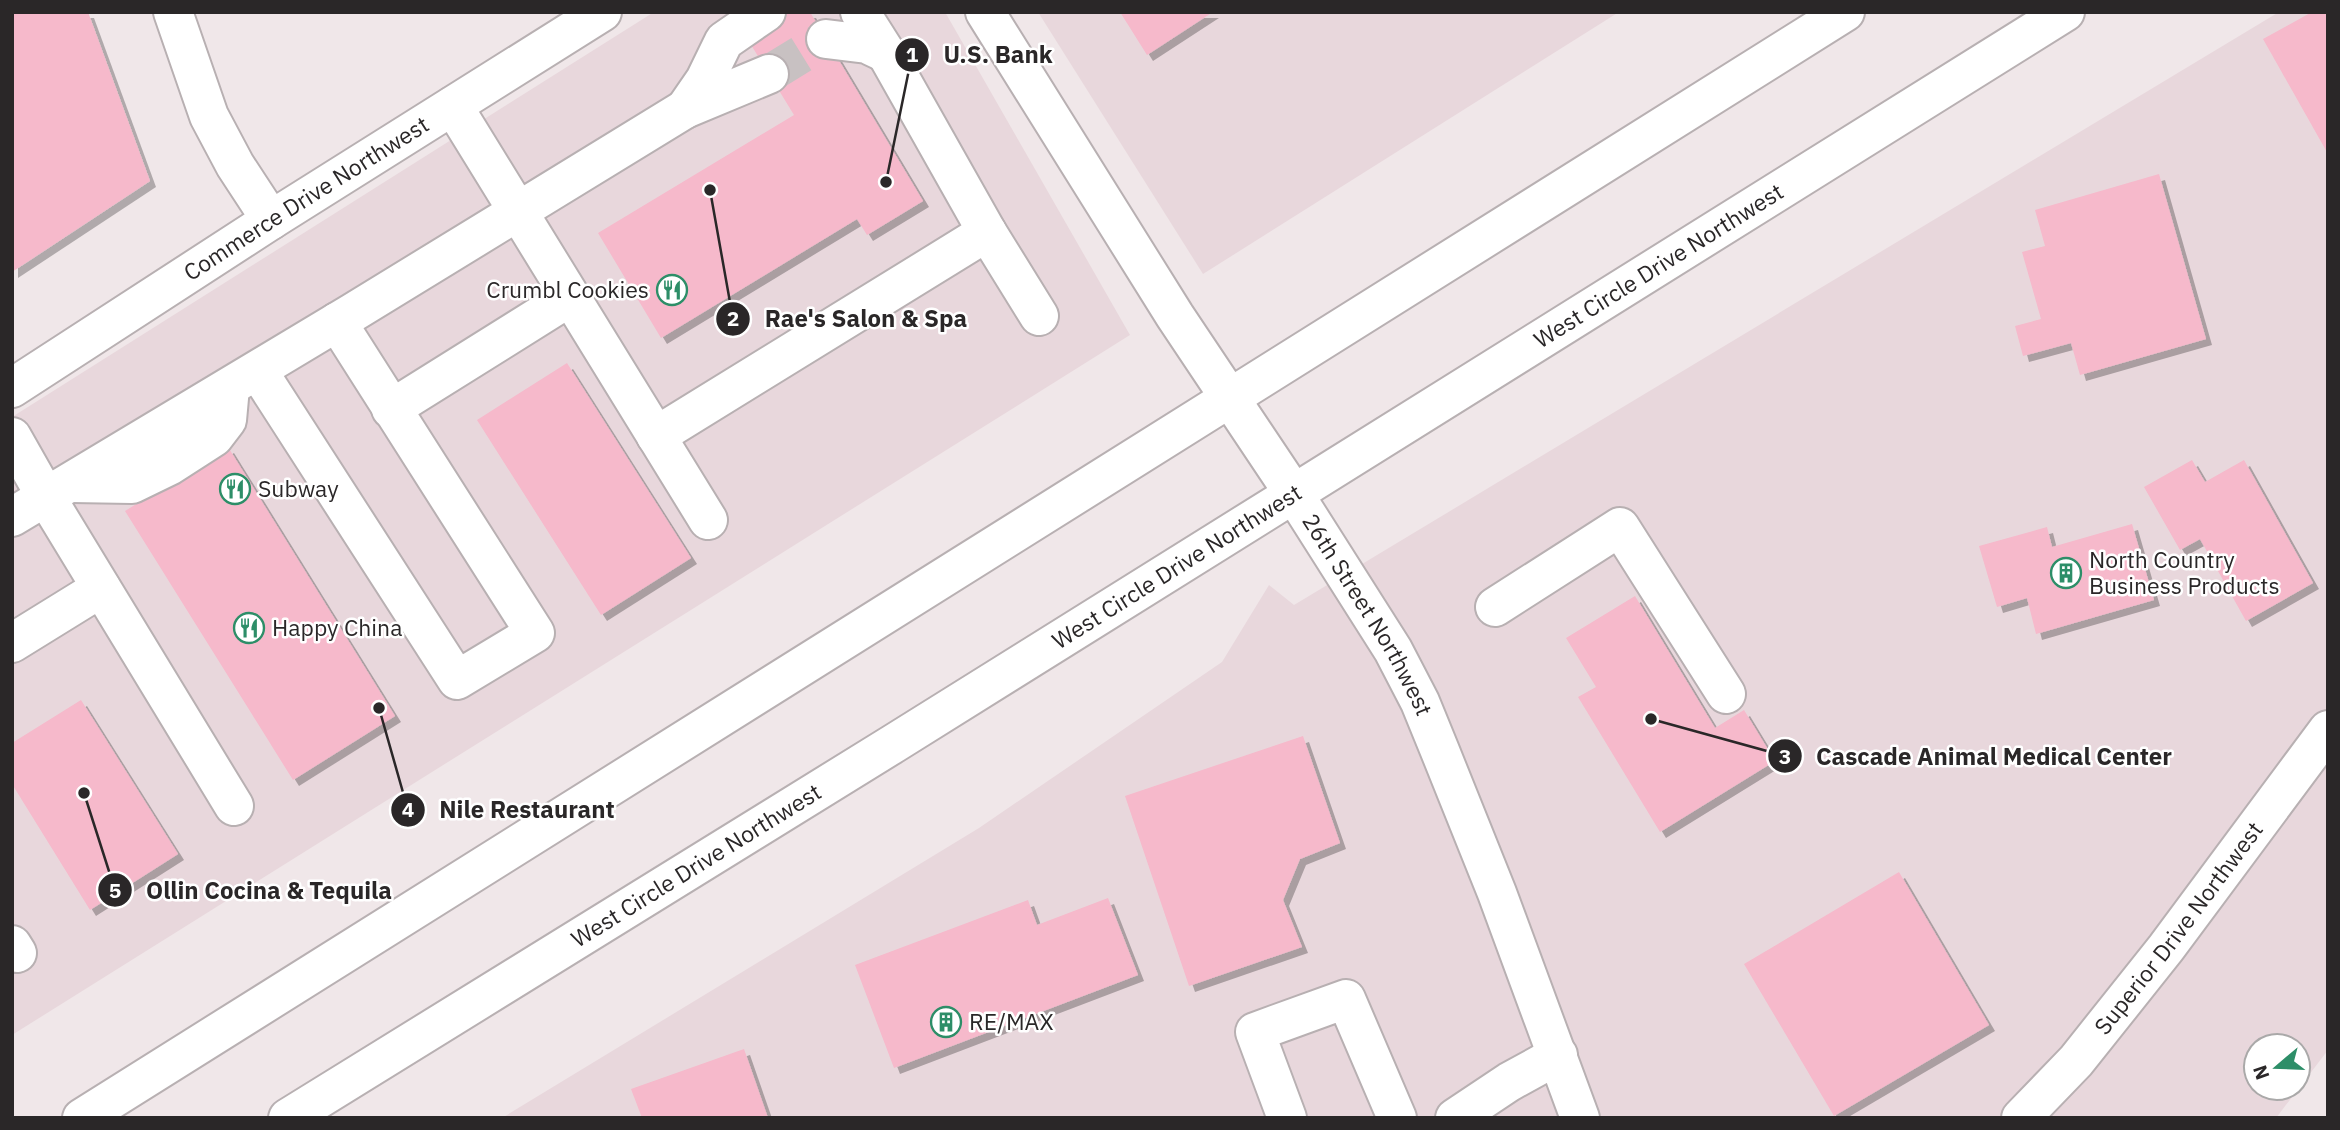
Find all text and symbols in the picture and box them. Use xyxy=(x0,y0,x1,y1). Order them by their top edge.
callout: U.S. Bank xyxy=(894,32,1066,77)
text: U.S. Bank xyxy=(943,38,1053,70)
text: 1 xyxy=(906,40,919,68)
street label: Commerce Drive Northwest xyxy=(177,109,434,287)
street label: West Circle Drive Northwest xyxy=(1528,176,1788,354)
restaurant icon: Crumbl Cookies xyxy=(655,273,689,307)
place label: Crumbl Cookies xyxy=(486,274,649,304)
callout: Rae's Salon & Spa xyxy=(716,296,981,341)
text: Rae's Salon & Spa xyxy=(765,302,967,334)
text: 2 xyxy=(727,304,739,332)
restaurant icon: Subway xyxy=(218,472,252,506)
place label: Subway xyxy=(258,473,339,503)
street label: West Circle Drive Northwest xyxy=(1046,477,1307,655)
street label: 26th Street Northwest xyxy=(1296,507,1440,720)
place label: North Country Business Products xyxy=(2089,544,2280,600)
building icon: North Country Business Products xyxy=(2049,556,2083,590)
restaurant icon: Happy China xyxy=(232,611,266,645)
place label: Happy China xyxy=(272,612,402,642)
callout: Cascade Animal Medical Center xyxy=(1767,734,2186,779)
text: Cascade Animal Medical Center xyxy=(1816,740,2172,772)
text: 3 xyxy=(1779,742,1791,770)
street label: West Circle Drive Northwest xyxy=(565,776,826,953)
callout: Nile Restaurant xyxy=(390,787,629,832)
text: Nile Restaurant xyxy=(439,793,615,825)
text: 4 xyxy=(402,795,414,823)
street label: Superior Drive Northwest xyxy=(2087,815,2269,1040)
callout: Ollin Cocina & Tequila xyxy=(97,868,406,913)
text: Ollin Cocina & Tequila xyxy=(146,874,392,906)
text: 5 xyxy=(109,876,121,904)
building icon: RE/MAX xyxy=(929,1005,963,1039)
place label: RE/MAX xyxy=(969,1006,1054,1036)
north arrow xyxy=(2242,1032,2312,1102)
text: N xyxy=(2247,1062,2275,1083)

